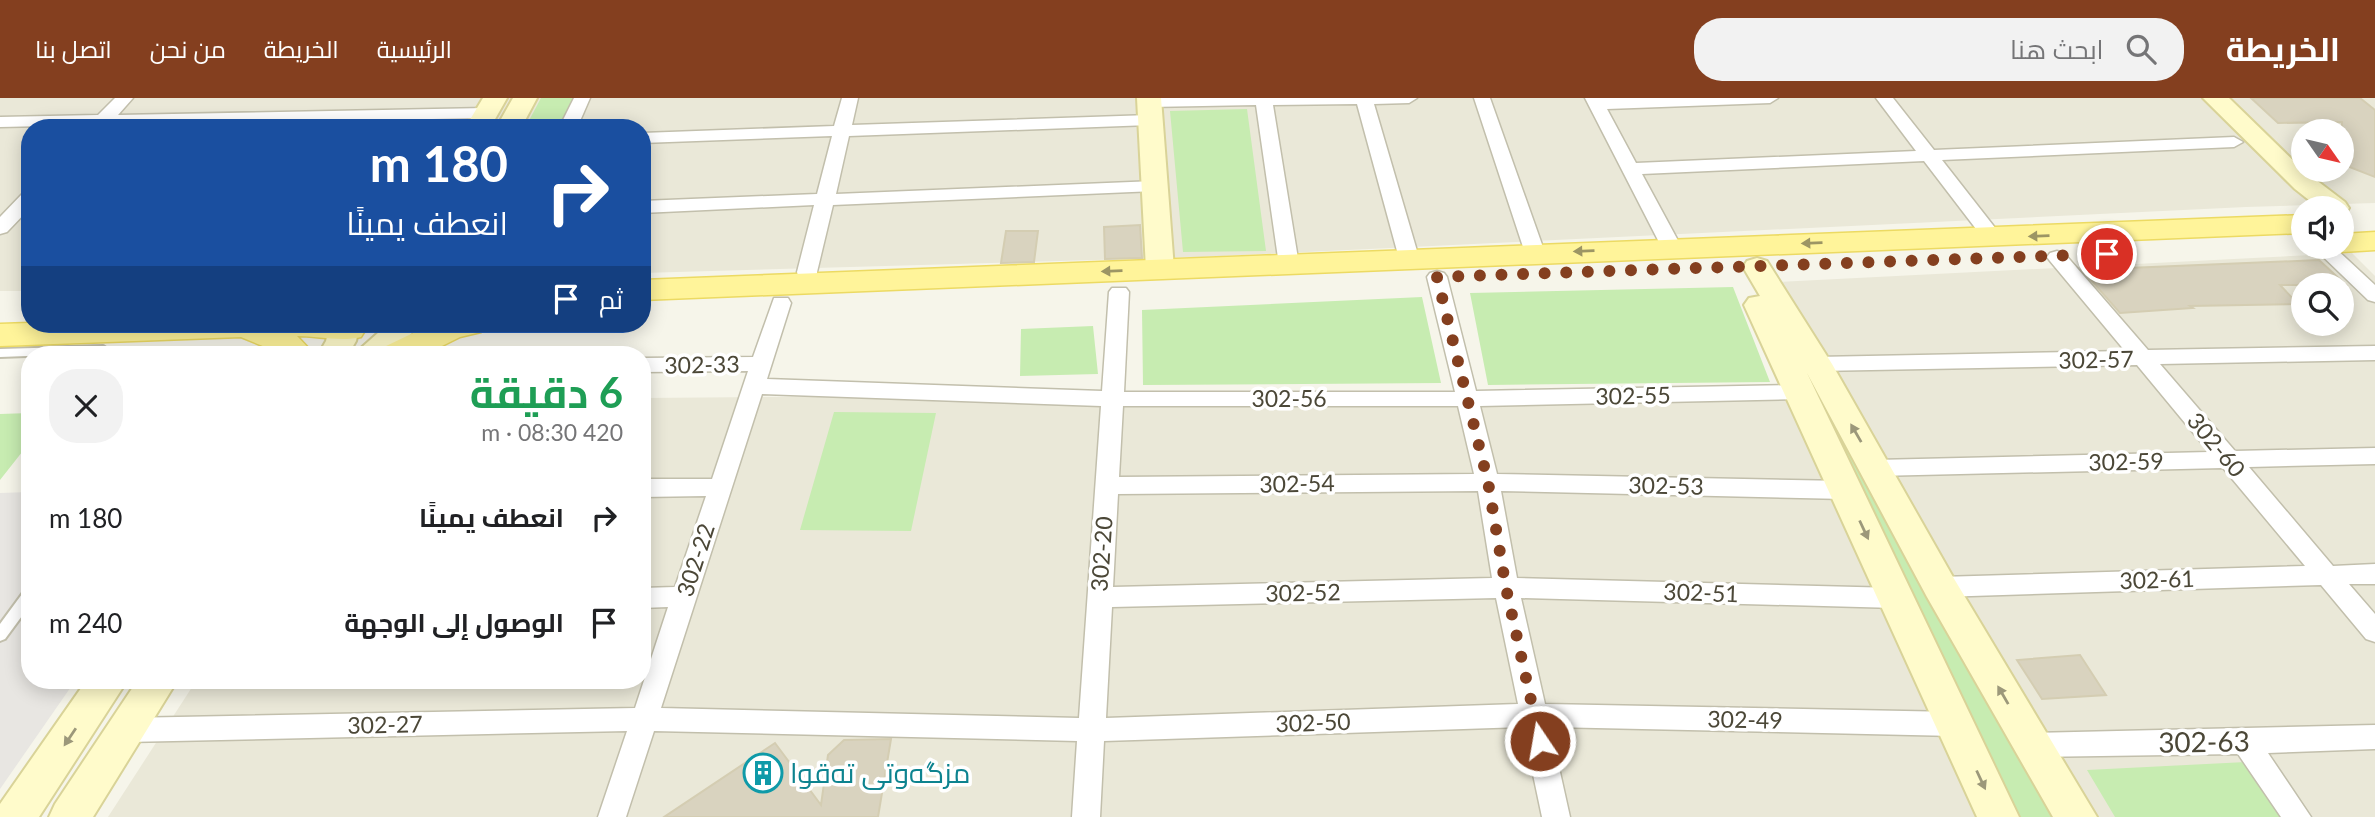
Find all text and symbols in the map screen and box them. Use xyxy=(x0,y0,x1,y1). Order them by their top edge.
search box xyxy=(1694,18,2184,81)
text: الخريطة xyxy=(2226,28,2340,68)
icon: search xyxy=(2122,30,2160,68)
text: ابحث هنا xyxy=(2010,33,2104,65)
text: اتصل بنا xyxy=(35,34,112,63)
text: من نحن xyxy=(150,34,226,63)
text: الخريطة xyxy=(264,34,339,63)
text: الرئيسية xyxy=(377,34,452,63)
north arrow xyxy=(2291,119,2354,182)
map controls xyxy=(2291,119,2354,336)
text: 180 m xyxy=(370,134,508,192)
icon: right xyxy=(532,147,623,238)
button: sound xyxy=(2291,196,2354,259)
text: انعطف يمينًا xyxy=(346,203,508,242)
pin xyxy=(2077,224,2137,284)
one-way arrow xyxy=(2028,230,2050,242)
icon: arrive xyxy=(2088,235,2126,273)
one-way arrow xyxy=(1800,238,1822,249)
one-way arrow xyxy=(1573,245,1595,256)
one-way arrow xyxy=(1101,265,1123,276)
button: search xyxy=(2291,273,2354,336)
icon: arrive xyxy=(547,280,585,318)
text: ثم xyxy=(599,283,623,315)
street label: 302-57 xyxy=(2058,344,2134,374)
street label: 302-33 xyxy=(664,349,740,379)
text: 6 دقيقة xyxy=(470,367,623,417)
button: close xyxy=(49,369,123,443)
street label: 302-55 xyxy=(1595,380,1671,410)
street label: 302-56 xyxy=(1251,384,1327,412)
street label: 302-60 xyxy=(2182,407,2252,482)
text: 420 m · 08:30 xyxy=(481,418,623,446)
one-way arrow xyxy=(1850,423,1862,442)
street label: 302-59 xyxy=(2088,446,2164,476)
street label: 302-54 xyxy=(1259,468,1335,498)
street label: 302-53 xyxy=(1628,470,1704,500)
icon: right xyxy=(585,499,623,537)
text: انعطف يمينًا xyxy=(419,501,564,533)
text: 180 m xyxy=(49,502,122,534)
street label: 302-20 xyxy=(1084,515,1118,592)
one-way arrow xyxy=(1858,519,1869,540)
street label: 302-22 xyxy=(670,520,720,600)
street label: 302-61 xyxy=(2119,564,2195,594)
street label: 302-52 xyxy=(1265,577,1341,607)
street label: 302-51 xyxy=(1663,577,1739,607)
icon: arrive xyxy=(585,604,623,642)
text: الوصول إلى الوجهة xyxy=(344,606,564,638)
text: 240 m xyxy=(49,607,122,639)
one-way arrow xyxy=(1997,685,2009,705)
position arrow xyxy=(1503,704,1577,778)
street label: 302-49 xyxy=(1707,704,1783,734)
street label: 302-50 xyxy=(1275,707,1351,737)
street label: 302-27 xyxy=(347,709,423,739)
street label: 302-63 xyxy=(2158,723,2250,759)
one-way arrow xyxy=(63,728,77,746)
building icon: مزگه‌وتی ته‌قوا xyxy=(742,752,784,794)
place label: مزگه‌وتی ته‌قوا xyxy=(790,755,971,790)
one-way arrow xyxy=(1975,770,1987,790)

